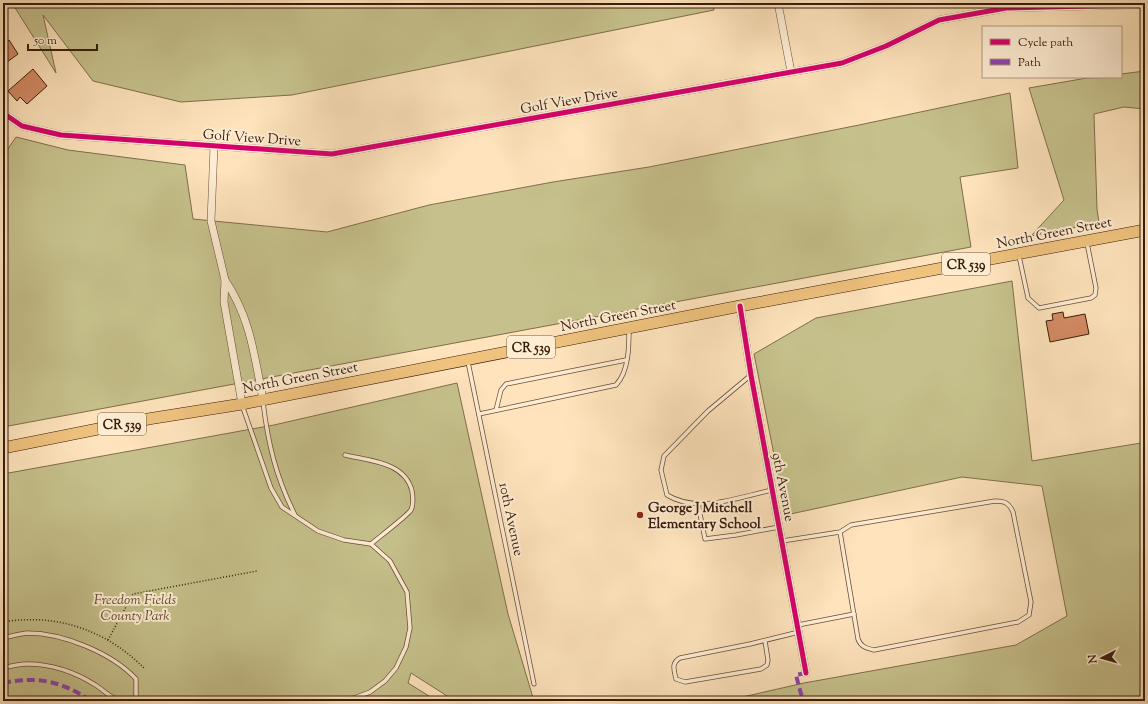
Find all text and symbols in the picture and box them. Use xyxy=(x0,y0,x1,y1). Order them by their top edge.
scale bar xyxy=(28,26,97,52)
legend xyxy=(982,26,1122,78)
text: 50 m xyxy=(33,32,57,50)
text: Cycle path xyxy=(1018,34,1073,52)
text: Path xyxy=(1018,54,1041,72)
street label: Golf View Drive xyxy=(519,84,620,120)
street label: Golf View Drive xyxy=(202,126,302,152)
street label: North Green Street xyxy=(995,213,1114,255)
road number: CR 539 xyxy=(942,253,990,275)
street label: North Green Street xyxy=(559,296,678,338)
road number: CR 539 xyxy=(507,336,555,358)
street label: North Green Street xyxy=(241,358,360,400)
road number: CR 539 xyxy=(98,413,146,435)
street label: 9th Avenue xyxy=(766,451,798,523)
street label: 10th Avenue xyxy=(492,481,528,558)
place label: George J Mitchell Elementary School xyxy=(648,499,761,535)
marker: George J Mitchell Elementary School xyxy=(635,510,645,520)
park label: Freedom Fields County Park xyxy=(94,591,177,627)
north arrow xyxy=(1082,638,1122,678)
text: N xyxy=(1085,654,1102,665)

